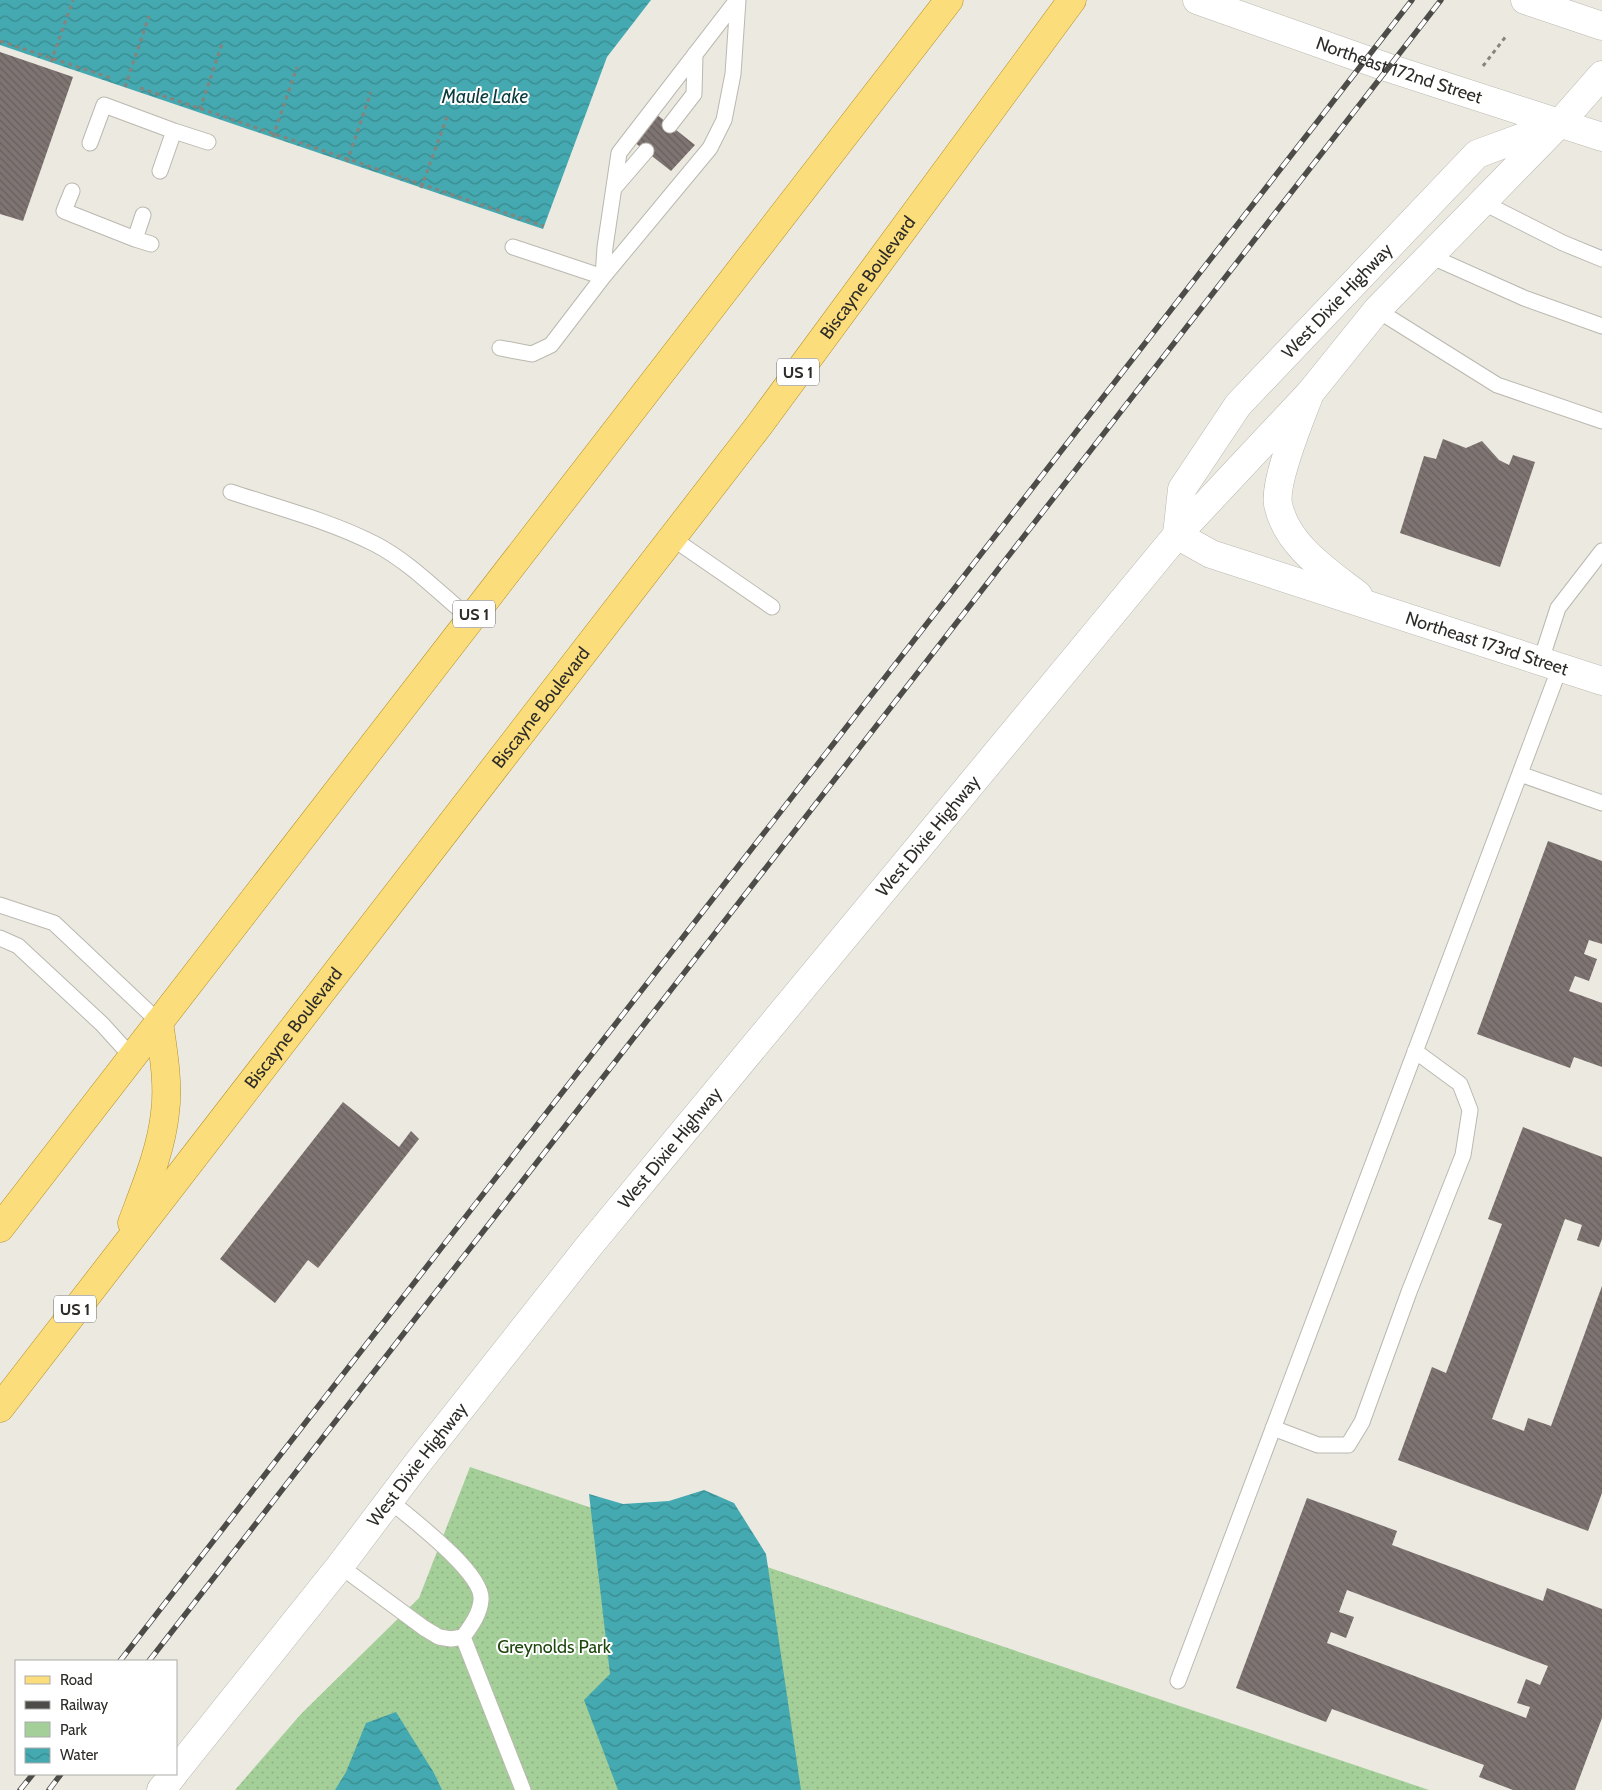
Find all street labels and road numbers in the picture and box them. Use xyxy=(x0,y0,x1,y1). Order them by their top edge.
street label: Northeast 172nd Street xyxy=(1313,32,1485,108)
street label: Biscayne Boulevard xyxy=(815,212,920,343)
street label: West Dixie Highway xyxy=(1277,239,1397,363)
road number: US 1 xyxy=(777,358,819,386)
road number: US 1 xyxy=(453,600,495,628)
street label: Northeast 173rd Street xyxy=(1403,607,1571,680)
street label: Biscayne Boulevard xyxy=(487,643,595,773)
street label: West Dixie Highway xyxy=(871,771,985,901)
street label: Biscayne Boulevard xyxy=(240,963,347,1093)
street label: West Dixie Highway xyxy=(613,1083,726,1213)
road number: US 1 xyxy=(54,1296,96,1322)
street label: West Dixie Highway xyxy=(363,1398,472,1531)

